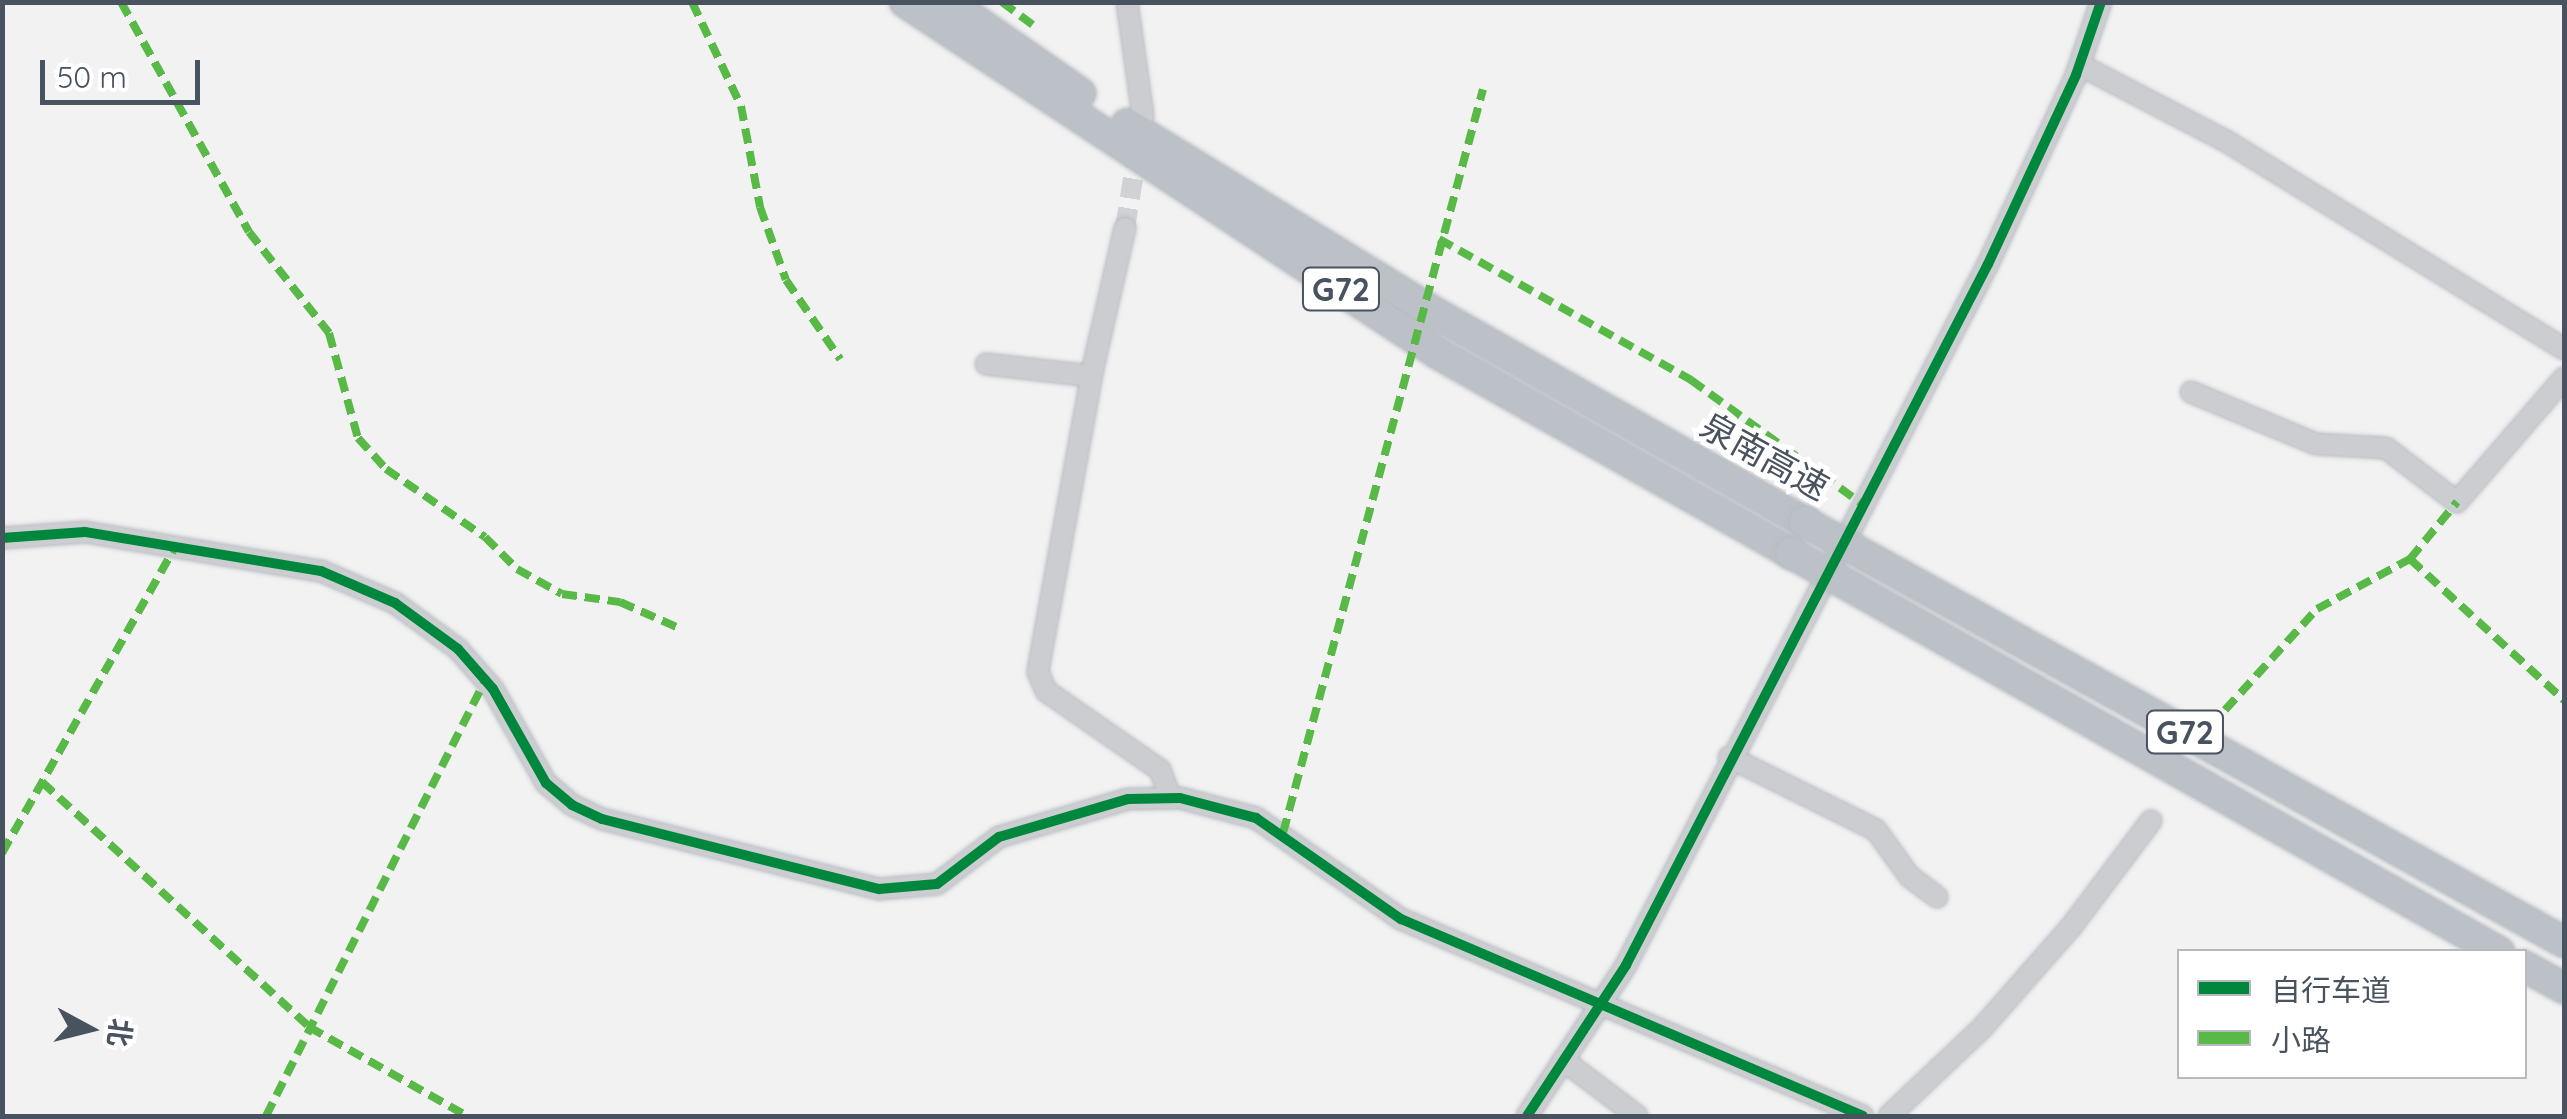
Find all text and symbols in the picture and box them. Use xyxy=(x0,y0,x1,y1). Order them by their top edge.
scale bar xyxy=(45,40,205,102)
text: 50 m xyxy=(57,58,127,96)
road number: G72 xyxy=(1301,262,1381,316)
street label: 泉南高速 xyxy=(1694,404,1836,508)
road number: G72 xyxy=(2145,705,2225,759)
legend xyxy=(2177,949,2527,1079)
text: 自行车道 xyxy=(2271,971,2391,1009)
north arrow xyxy=(40,979,140,1079)
text: 北 xyxy=(101,1017,139,1049)
text: 小路 xyxy=(2271,1021,2331,1059)

